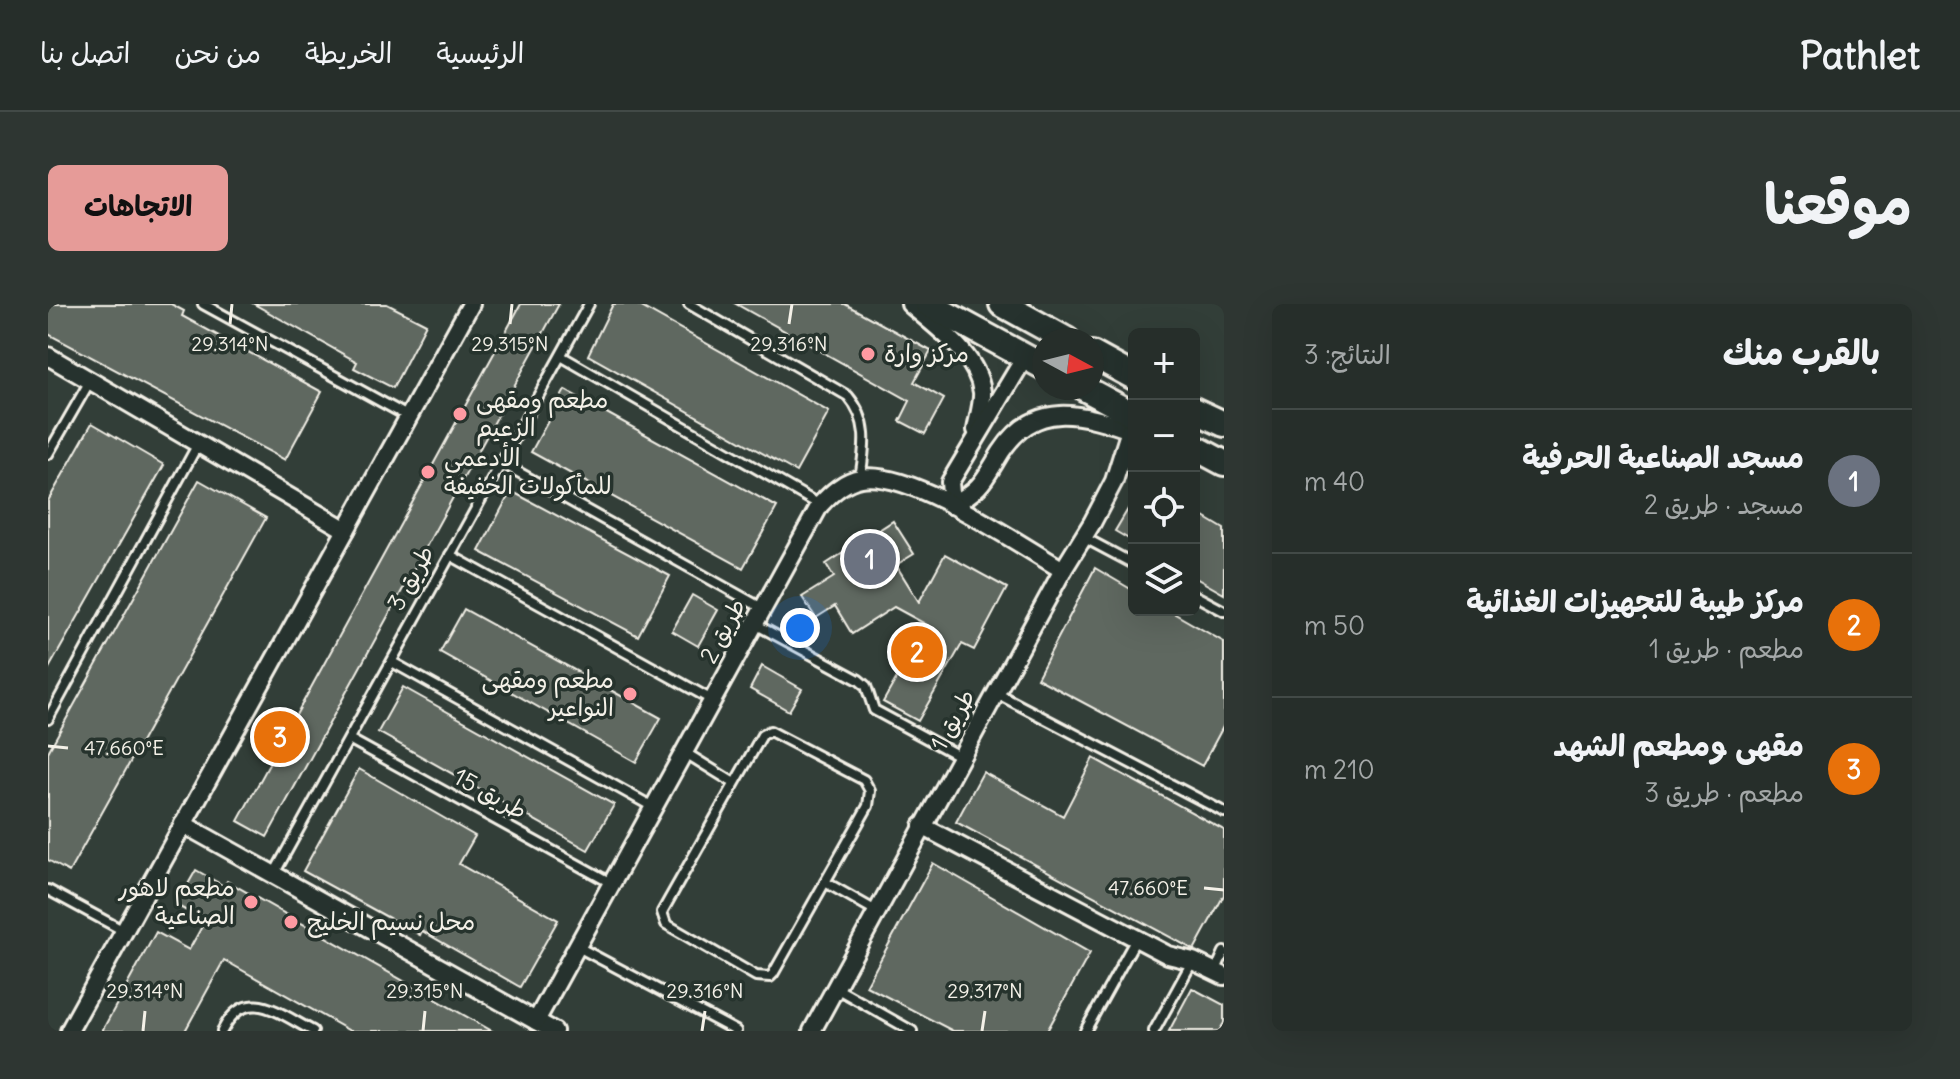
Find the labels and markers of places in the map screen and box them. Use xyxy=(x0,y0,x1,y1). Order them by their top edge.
place label: مركز وارة xyxy=(884,338,969,368)
marker: مركز وارة xyxy=(859,345,877,363)
place label: مطعم ومقهى الزعيم xyxy=(476,384,608,446)
marker: مطعم ومقهى الزعيم xyxy=(451,405,469,423)
place label: الأدعمي للمأكولات الخفيفة xyxy=(444,441,612,501)
marker: الأدعمي للمأكولات الخفيفة xyxy=(419,463,437,481)
pin: 1 xyxy=(844,529,896,589)
pin: 2 xyxy=(891,622,943,682)
place label: مطعم ومقهى النواعير xyxy=(482,664,614,723)
marker: مطعم ومقهى النواعير xyxy=(621,685,639,703)
pin: 3 xyxy=(254,707,306,767)
place label: مطعم لاهور الصناعية xyxy=(117,872,235,930)
marker: مطعم لاهور الصناعية xyxy=(242,893,260,911)
place label: محل نسيم الخليج xyxy=(307,906,475,940)
marker: محل نسيم الخليج xyxy=(282,913,300,931)

